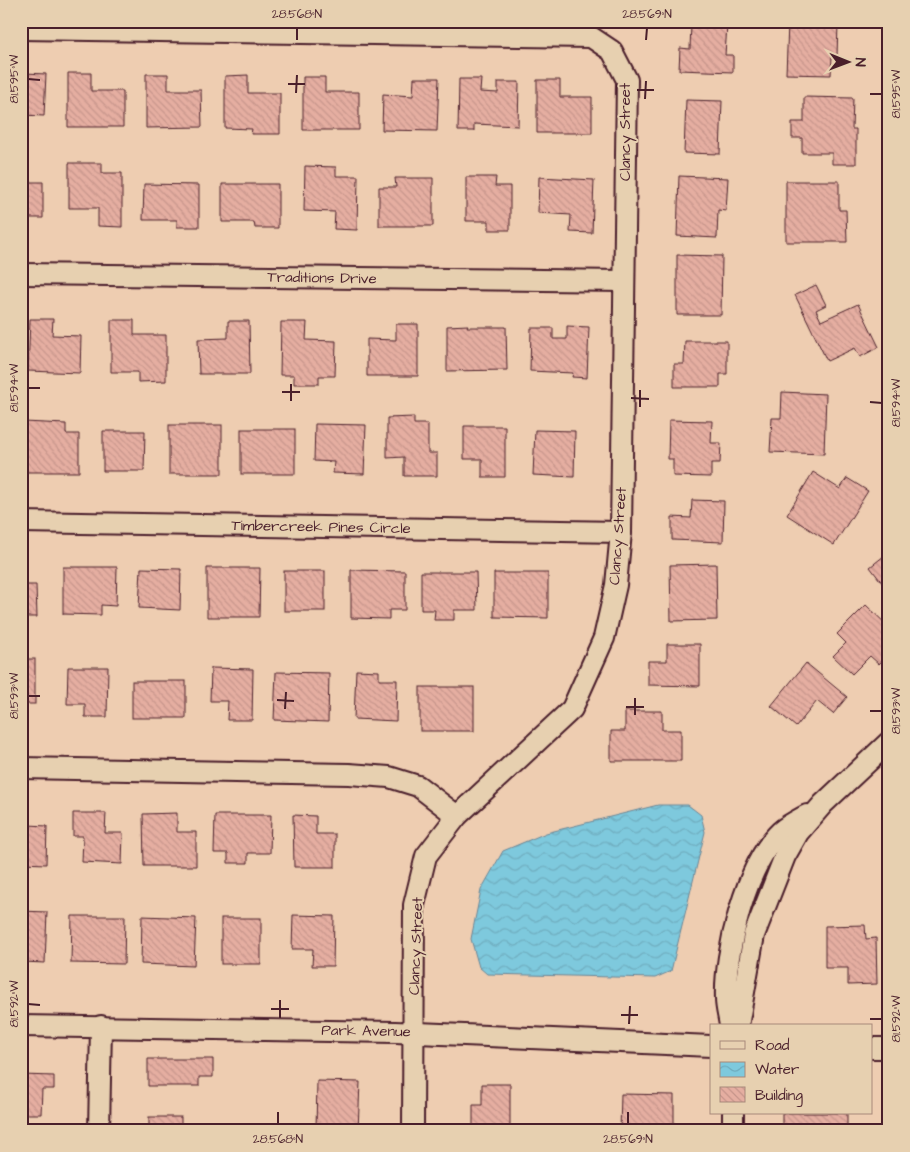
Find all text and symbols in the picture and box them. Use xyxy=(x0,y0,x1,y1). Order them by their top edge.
text: 28.568°N xyxy=(272,6,323,23)
text: 28.569°N xyxy=(622,6,672,23)
north arrow xyxy=(822,38,872,88)
text: 81.595°W xyxy=(6,54,23,103)
text: N xyxy=(850,58,870,67)
text: 81.595°W xyxy=(888,69,905,118)
street label: Clancy Street xyxy=(615,83,637,181)
street label: Traditions Drive xyxy=(267,267,377,289)
text: 81.594°W xyxy=(6,363,23,412)
text: 81.594°W xyxy=(888,378,905,427)
street label: Clancy Street xyxy=(604,486,633,586)
street label: Timbercreek Pines Circle xyxy=(231,515,411,539)
text: 81.593°W xyxy=(6,672,23,719)
text: 81.593°W xyxy=(888,687,905,734)
street label: Clancy Street xyxy=(404,897,429,995)
text: 81.592°W xyxy=(6,980,23,1028)
text: 81.592°W xyxy=(888,995,905,1043)
street label: Park Avenue xyxy=(321,1020,411,1042)
legend xyxy=(710,1024,872,1114)
text: Road xyxy=(755,1035,790,1056)
text: Water xyxy=(755,1059,799,1080)
text: Building xyxy=(755,1085,803,1107)
text: 28.568°N xyxy=(253,1131,304,1148)
text: 28.569°N xyxy=(603,1131,653,1148)

